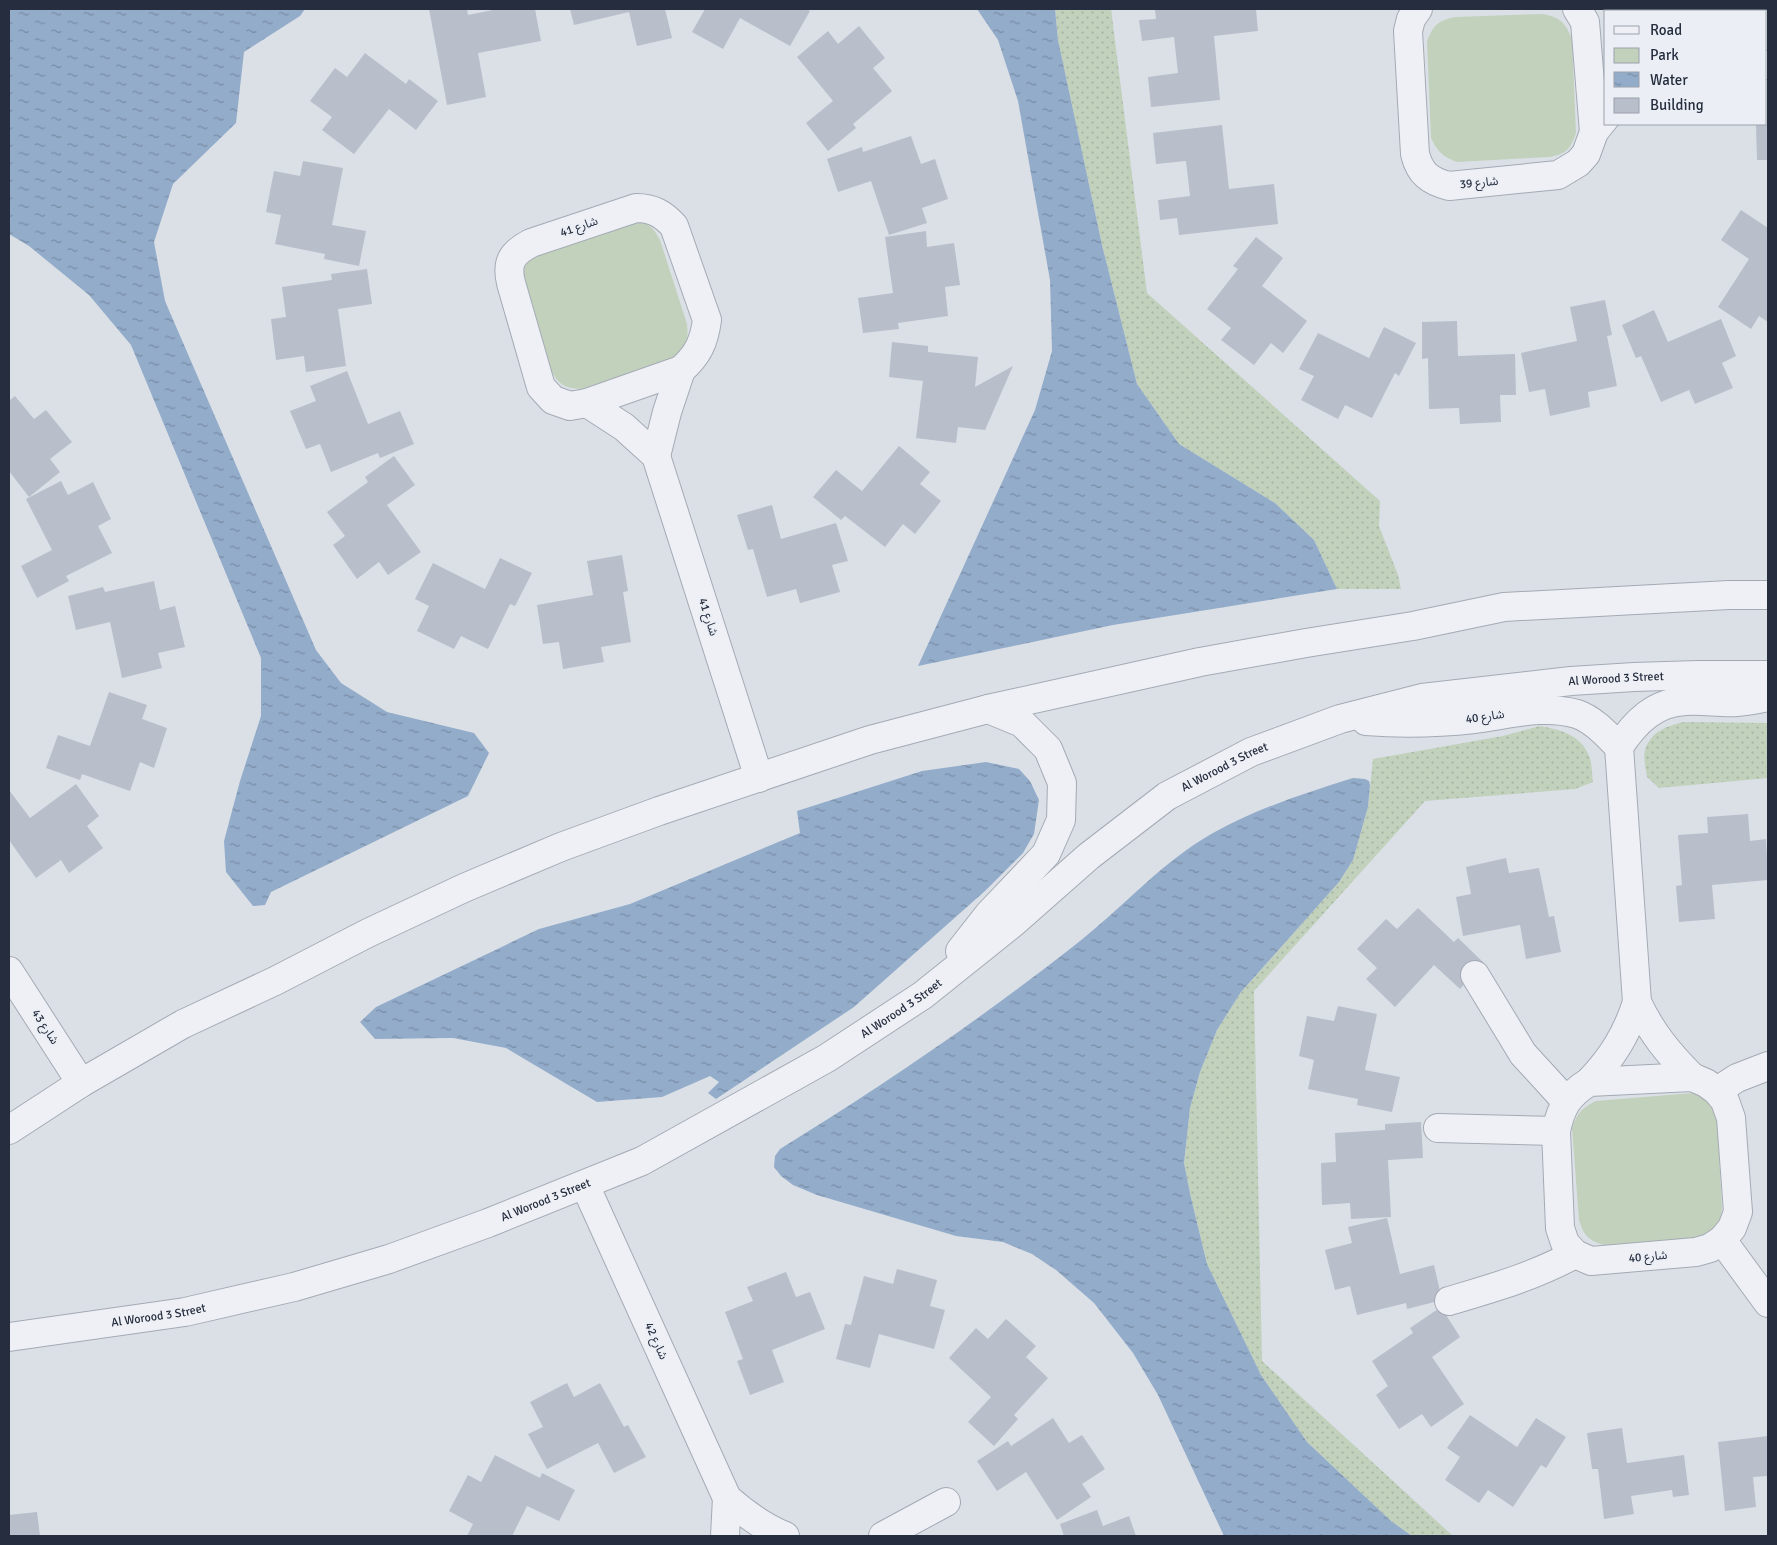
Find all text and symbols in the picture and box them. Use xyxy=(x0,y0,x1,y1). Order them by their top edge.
legend xyxy=(1604,10,1767,125)
text: Road xyxy=(1650,21,1682,39)
text: Park xyxy=(1650,46,1679,64)
text: Water xyxy=(1650,71,1688,89)
text: Building xyxy=(1650,96,1704,114)
street label: شارع 39 xyxy=(1459,174,1499,193)
street label: شارع 41 xyxy=(558,214,600,241)
street label: شارع 41 xyxy=(694,596,721,638)
street label: Al Worood 3 Street xyxy=(1568,669,1664,689)
street label: شارع 40 xyxy=(1465,707,1505,728)
street label: Al Worood 3 Street xyxy=(1178,739,1270,795)
street label: Al Worood 3 Street xyxy=(858,975,945,1041)
street label: شارع 43 xyxy=(27,1007,62,1048)
street label: Al Worood 3 Street xyxy=(498,1175,593,1225)
street label: شارع 40 xyxy=(1628,1248,1668,1267)
street label: Al Worood 3 Street xyxy=(110,1300,207,1330)
street label: شارع 42 xyxy=(640,1320,671,1362)

